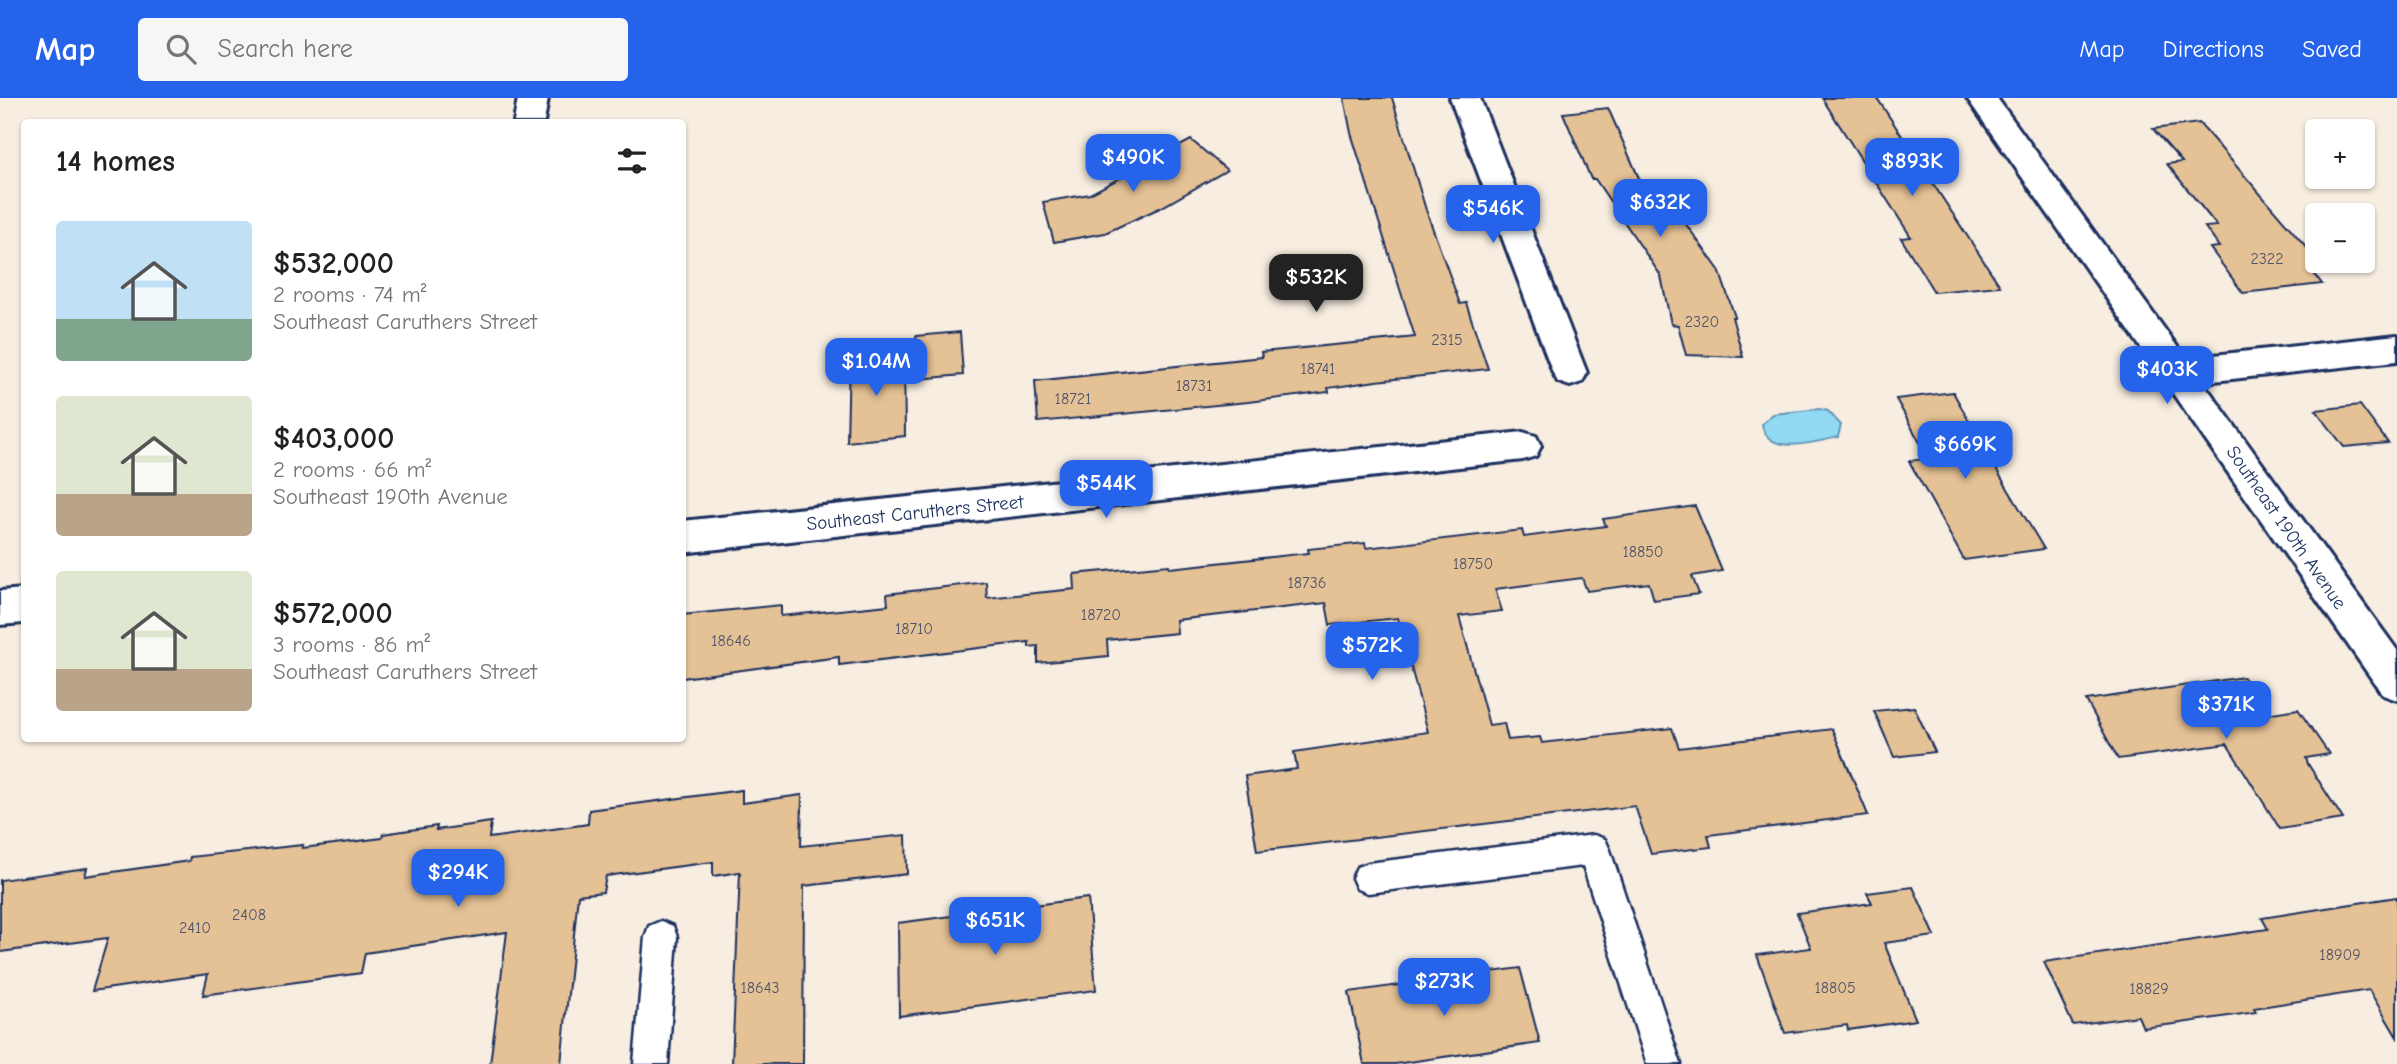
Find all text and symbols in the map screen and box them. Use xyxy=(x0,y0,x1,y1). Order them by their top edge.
search box xyxy=(138,18,628,81)
text: Map xyxy=(35,30,96,68)
icon: search xyxy=(162,30,200,68)
text: Search here xyxy=(218,34,353,64)
text: Map xyxy=(2079,35,2125,63)
text: Directions xyxy=(2163,35,2264,63)
text: Saved xyxy=(2302,35,2362,63)
map controls xyxy=(2305,119,2375,273)
button: + xyxy=(2305,119,2375,189)
pin: $490K xyxy=(1084,134,1182,194)
pin: $893K xyxy=(1863,139,1961,198)
icon: filters xyxy=(613,142,651,180)
text: $490K xyxy=(1102,143,1164,170)
text: 14 homes xyxy=(56,144,175,179)
text: $893K xyxy=(1881,147,1943,174)
pin: $632K xyxy=(1611,180,1709,239)
pin: $546K xyxy=(1444,186,1542,245)
text: $632K xyxy=(1629,188,1691,215)
text: $546K xyxy=(1462,194,1524,221)
button: − xyxy=(2305,203,2375,273)
text: $532,000 xyxy=(273,246,394,281)
icon: home xyxy=(112,249,196,333)
house number: 2322 xyxy=(2250,250,2284,268)
pin: $532K xyxy=(1267,254,1365,314)
text: $532K xyxy=(1285,263,1347,290)
text: 2 rooms · 74 m² xyxy=(273,281,426,308)
text: Southeast Caruthers Street xyxy=(273,308,537,335)
house number: 2320 xyxy=(1685,313,1719,331)
house number: 2315 xyxy=(1431,331,1463,349)
pin: $1.04M xyxy=(819,338,933,398)
pin: $403K xyxy=(2118,346,2216,406)
text: $1.04M xyxy=(841,347,911,374)
text: $403K xyxy=(2136,355,2198,382)
house number: 18741 xyxy=(1301,360,1335,378)
house number: 18731 xyxy=(1176,377,1212,395)
house number: 18721 xyxy=(1055,390,1091,408)
text: $403,000 xyxy=(273,421,394,456)
pin: $669K xyxy=(1916,422,2014,481)
icon: home xyxy=(112,424,196,508)
text: $669K xyxy=(1934,430,1996,457)
street label: Southeast 190th Avenue xyxy=(2222,442,2351,613)
text: 2 rooms · 66 m² xyxy=(273,456,431,483)
pin: $544K xyxy=(1057,460,1155,520)
text: $544K xyxy=(1076,469,1136,496)
text: Southeast 190th Avenue xyxy=(273,483,508,510)
street label: Southeast Caruthers Street xyxy=(805,491,1025,535)
house number: 18850 xyxy=(1622,543,1664,561)
house number: 18750 xyxy=(1453,555,1493,573)
house number: 18736 xyxy=(1288,574,1326,592)
text: $572,000 xyxy=(273,596,393,631)
icon: home xyxy=(112,599,196,683)
house number: 18720 xyxy=(1081,606,1121,624)
house number: 18710 xyxy=(895,620,933,638)
pin: $572K xyxy=(1323,622,1421,682)
text: 3 rooms · 86 m² xyxy=(273,631,430,658)
text: $572K xyxy=(1342,631,1402,658)
house number: 18646 xyxy=(711,632,751,650)
text: Southeast Caruthers Street xyxy=(273,658,537,685)
pin: $371K xyxy=(2177,682,2275,741)
text: $371K xyxy=(2197,690,2255,717)
pin: $294K xyxy=(409,850,507,909)
text: $294K xyxy=(427,858,489,885)
pin: $651K xyxy=(946,898,1044,957)
house number: 2408 xyxy=(232,906,266,924)
text: $651K xyxy=(965,906,1025,933)
house number: 2410 xyxy=(179,919,211,937)
house number: 18909 xyxy=(2319,946,2361,964)
pin: $273K xyxy=(1395,958,1493,1018)
text: $273K xyxy=(1414,967,1474,994)
house number: 18643 xyxy=(740,979,780,997)
house number: 18805 xyxy=(1814,979,1856,997)
house number: 18829 xyxy=(2129,980,2169,998)

